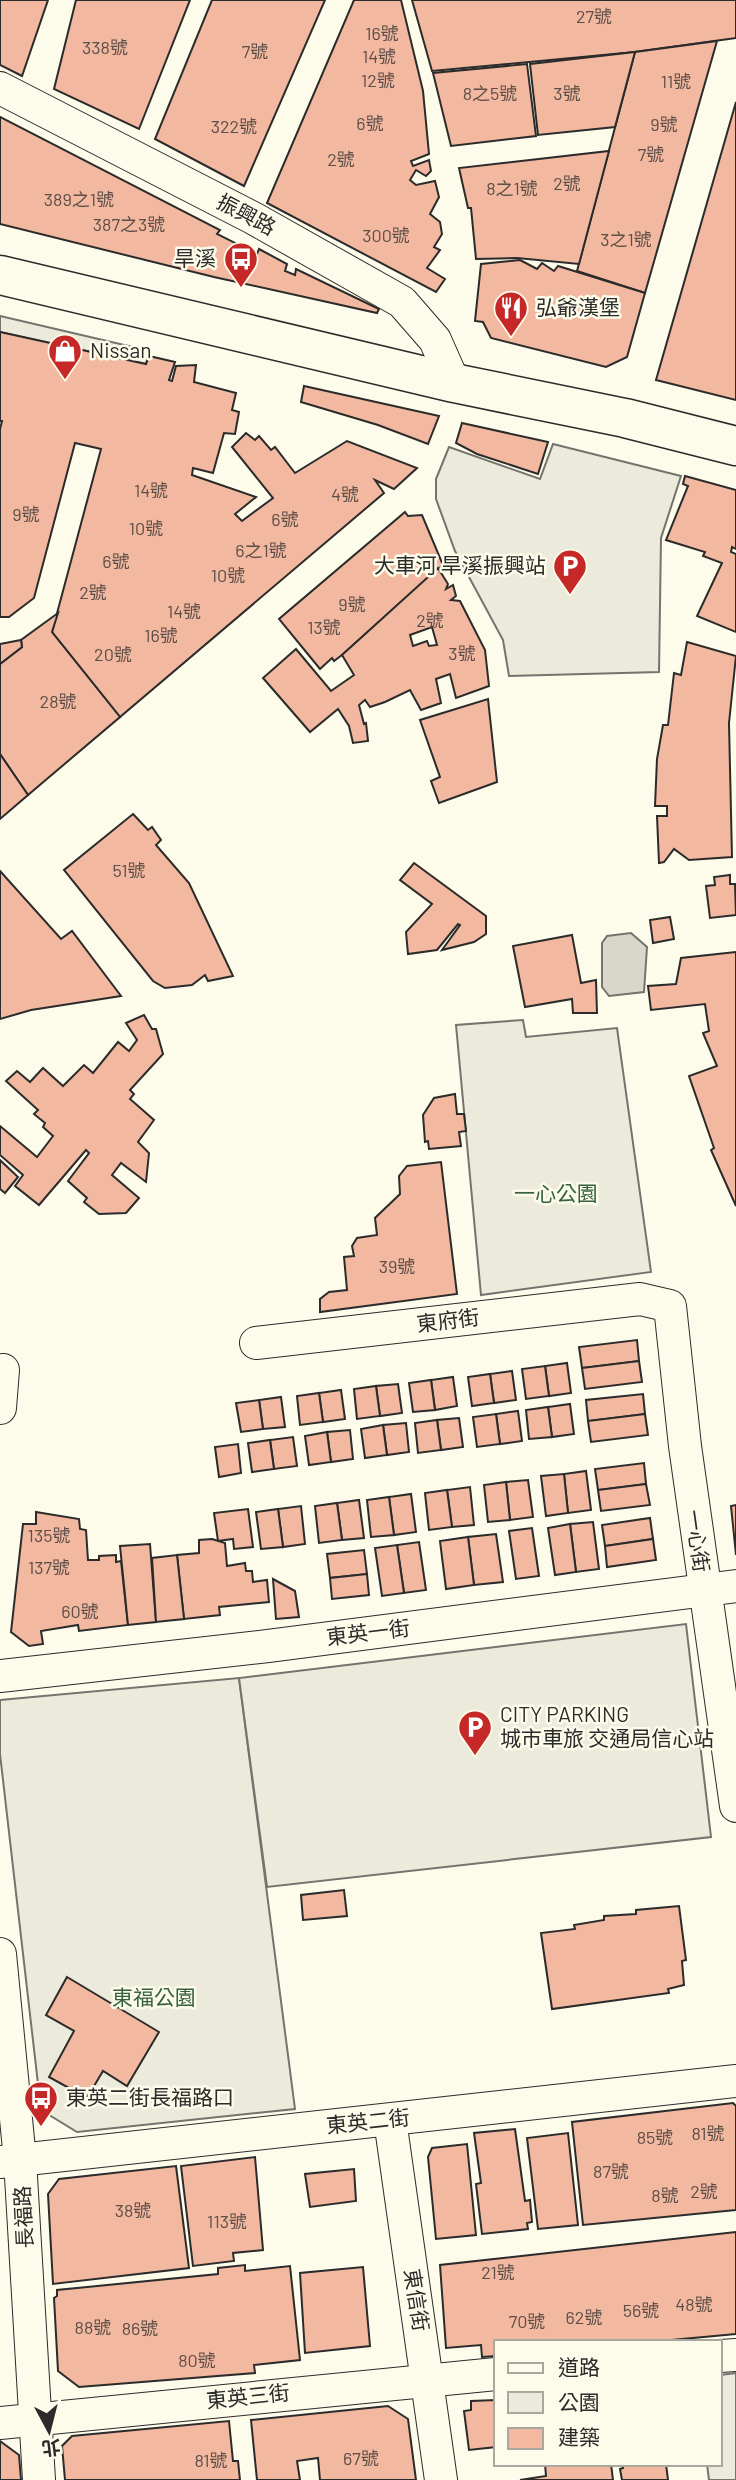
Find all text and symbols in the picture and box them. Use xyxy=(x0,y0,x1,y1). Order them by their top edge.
house number: 27號 xyxy=(576,5,612,27)
house number: 16號 xyxy=(365,22,399,44)
house number: 338號 xyxy=(82,36,128,58)
house number: 7號 xyxy=(242,40,268,62)
house number: 14號 xyxy=(362,45,396,67)
house number: 12號 xyxy=(361,69,395,91)
house number: 11號 xyxy=(661,70,691,92)
house number: 8之5號 xyxy=(463,82,517,104)
house number: 3號 xyxy=(553,82,581,104)
house number: 6號 xyxy=(356,112,384,134)
house number: 9號 xyxy=(650,113,678,135)
house number: 322號 xyxy=(211,115,257,137)
house number: 7號 xyxy=(638,143,664,165)
house number: 2號 xyxy=(327,148,355,170)
house number: 2號 xyxy=(553,172,581,194)
house number: 8之1號 xyxy=(486,177,538,199)
house number: 389之1號 xyxy=(44,188,114,210)
street label: 振興路 xyxy=(213,188,280,240)
house number: 387之3號 xyxy=(93,213,165,235)
house number: 300號 xyxy=(362,224,410,246)
house number: 3之1號 xyxy=(600,228,652,250)
bus stop icon: 旱溪 xyxy=(222,240,260,289)
place label: 旱溪 xyxy=(174,245,216,270)
restaurant icon: 弘爺漢堡 xyxy=(492,289,530,338)
place label: 弘爺漢堡 xyxy=(536,294,620,319)
shop icon: Nissan xyxy=(46,332,84,381)
place label: Nissan xyxy=(90,337,152,362)
house number: 14號 xyxy=(134,479,168,501)
house number: 4號 xyxy=(331,483,359,505)
house number: 9號 xyxy=(12,503,40,525)
house number: 6號 xyxy=(271,508,299,530)
house number: 10號 xyxy=(129,517,163,539)
house number: 6之1號 xyxy=(235,539,287,561)
parking icon: 大車河 旱溪振興站 xyxy=(551,547,589,596)
house number: 6號 xyxy=(102,550,130,572)
place label: 大車河 旱溪振興站 xyxy=(374,552,546,577)
house number: 10號 xyxy=(211,564,245,586)
house number: 2號 xyxy=(79,581,107,603)
house number: 9號 xyxy=(338,593,366,615)
house number: 14號 xyxy=(167,600,201,622)
house number: 2號 xyxy=(416,609,444,631)
house number: 13號 xyxy=(307,616,341,638)
house number: 16號 xyxy=(144,624,178,646)
house number: 3號 xyxy=(448,642,476,664)
house number: 20號 xyxy=(94,643,132,665)
house number: 28號 xyxy=(39,690,77,712)
house number: 51號 xyxy=(112,859,146,881)
park label: 一心公園 xyxy=(514,1180,598,1205)
house number: 39號 xyxy=(379,1255,415,1277)
street label: 東府街 xyxy=(415,1303,481,1336)
street label: 一心街 xyxy=(682,1508,715,1574)
house number: 135號 xyxy=(28,1524,70,1546)
house number: 137號 xyxy=(28,1556,70,1578)
house number: 60號 xyxy=(61,1600,99,1622)
street label: 東英一街 xyxy=(325,1614,411,1649)
place label: CITY PARKING 城市車旅 交通局信心站 xyxy=(500,1701,714,1750)
parking icon: CITY PARKING 城市車旅 交通局信心站 xyxy=(456,1708,494,1757)
park label: 東福公園 xyxy=(112,1984,196,2009)
bus stop icon: 東英二街長福路口 xyxy=(22,2079,60,2128)
place label: 東英二街長福路口 xyxy=(66,2084,234,2109)
street label: 東英二街 xyxy=(325,2104,411,2137)
house number: 81號 xyxy=(691,2122,725,2144)
house number: 85號 xyxy=(637,2126,673,2148)
house number: 87號 xyxy=(593,2160,629,2182)
house number: 2號 xyxy=(690,2180,718,2202)
house number: 8號 xyxy=(651,2184,679,2206)
street label: 長福路 xyxy=(8,2185,37,2249)
house number: 38號 xyxy=(115,2199,151,2221)
house number: 113號 xyxy=(207,2210,247,2232)
house number: 21號 xyxy=(481,2261,515,2283)
street label: 東信街 xyxy=(400,2267,435,2333)
house number: 48號 xyxy=(675,2293,713,2315)
house number: 56號 xyxy=(623,2299,659,2321)
house number: 62號 xyxy=(566,2306,602,2328)
house number: 70號 xyxy=(509,2310,545,2332)
house number: 88號 xyxy=(75,2316,111,2338)
house number: 86號 xyxy=(122,2317,158,2339)
legend xyxy=(494,2340,722,2466)
house number: 80號 xyxy=(178,2349,216,2371)
text: 道路 xyxy=(558,2354,600,2379)
street label: 東英三街 xyxy=(205,2379,291,2412)
text: 公園 xyxy=(558,2389,600,2414)
north arrow xyxy=(14,2396,84,2466)
text: 建築 xyxy=(558,2424,600,2449)
text: 北 xyxy=(40,2436,62,2461)
house number: 67號 xyxy=(343,2447,379,2469)
house number: 81號 xyxy=(194,2449,228,2471)

